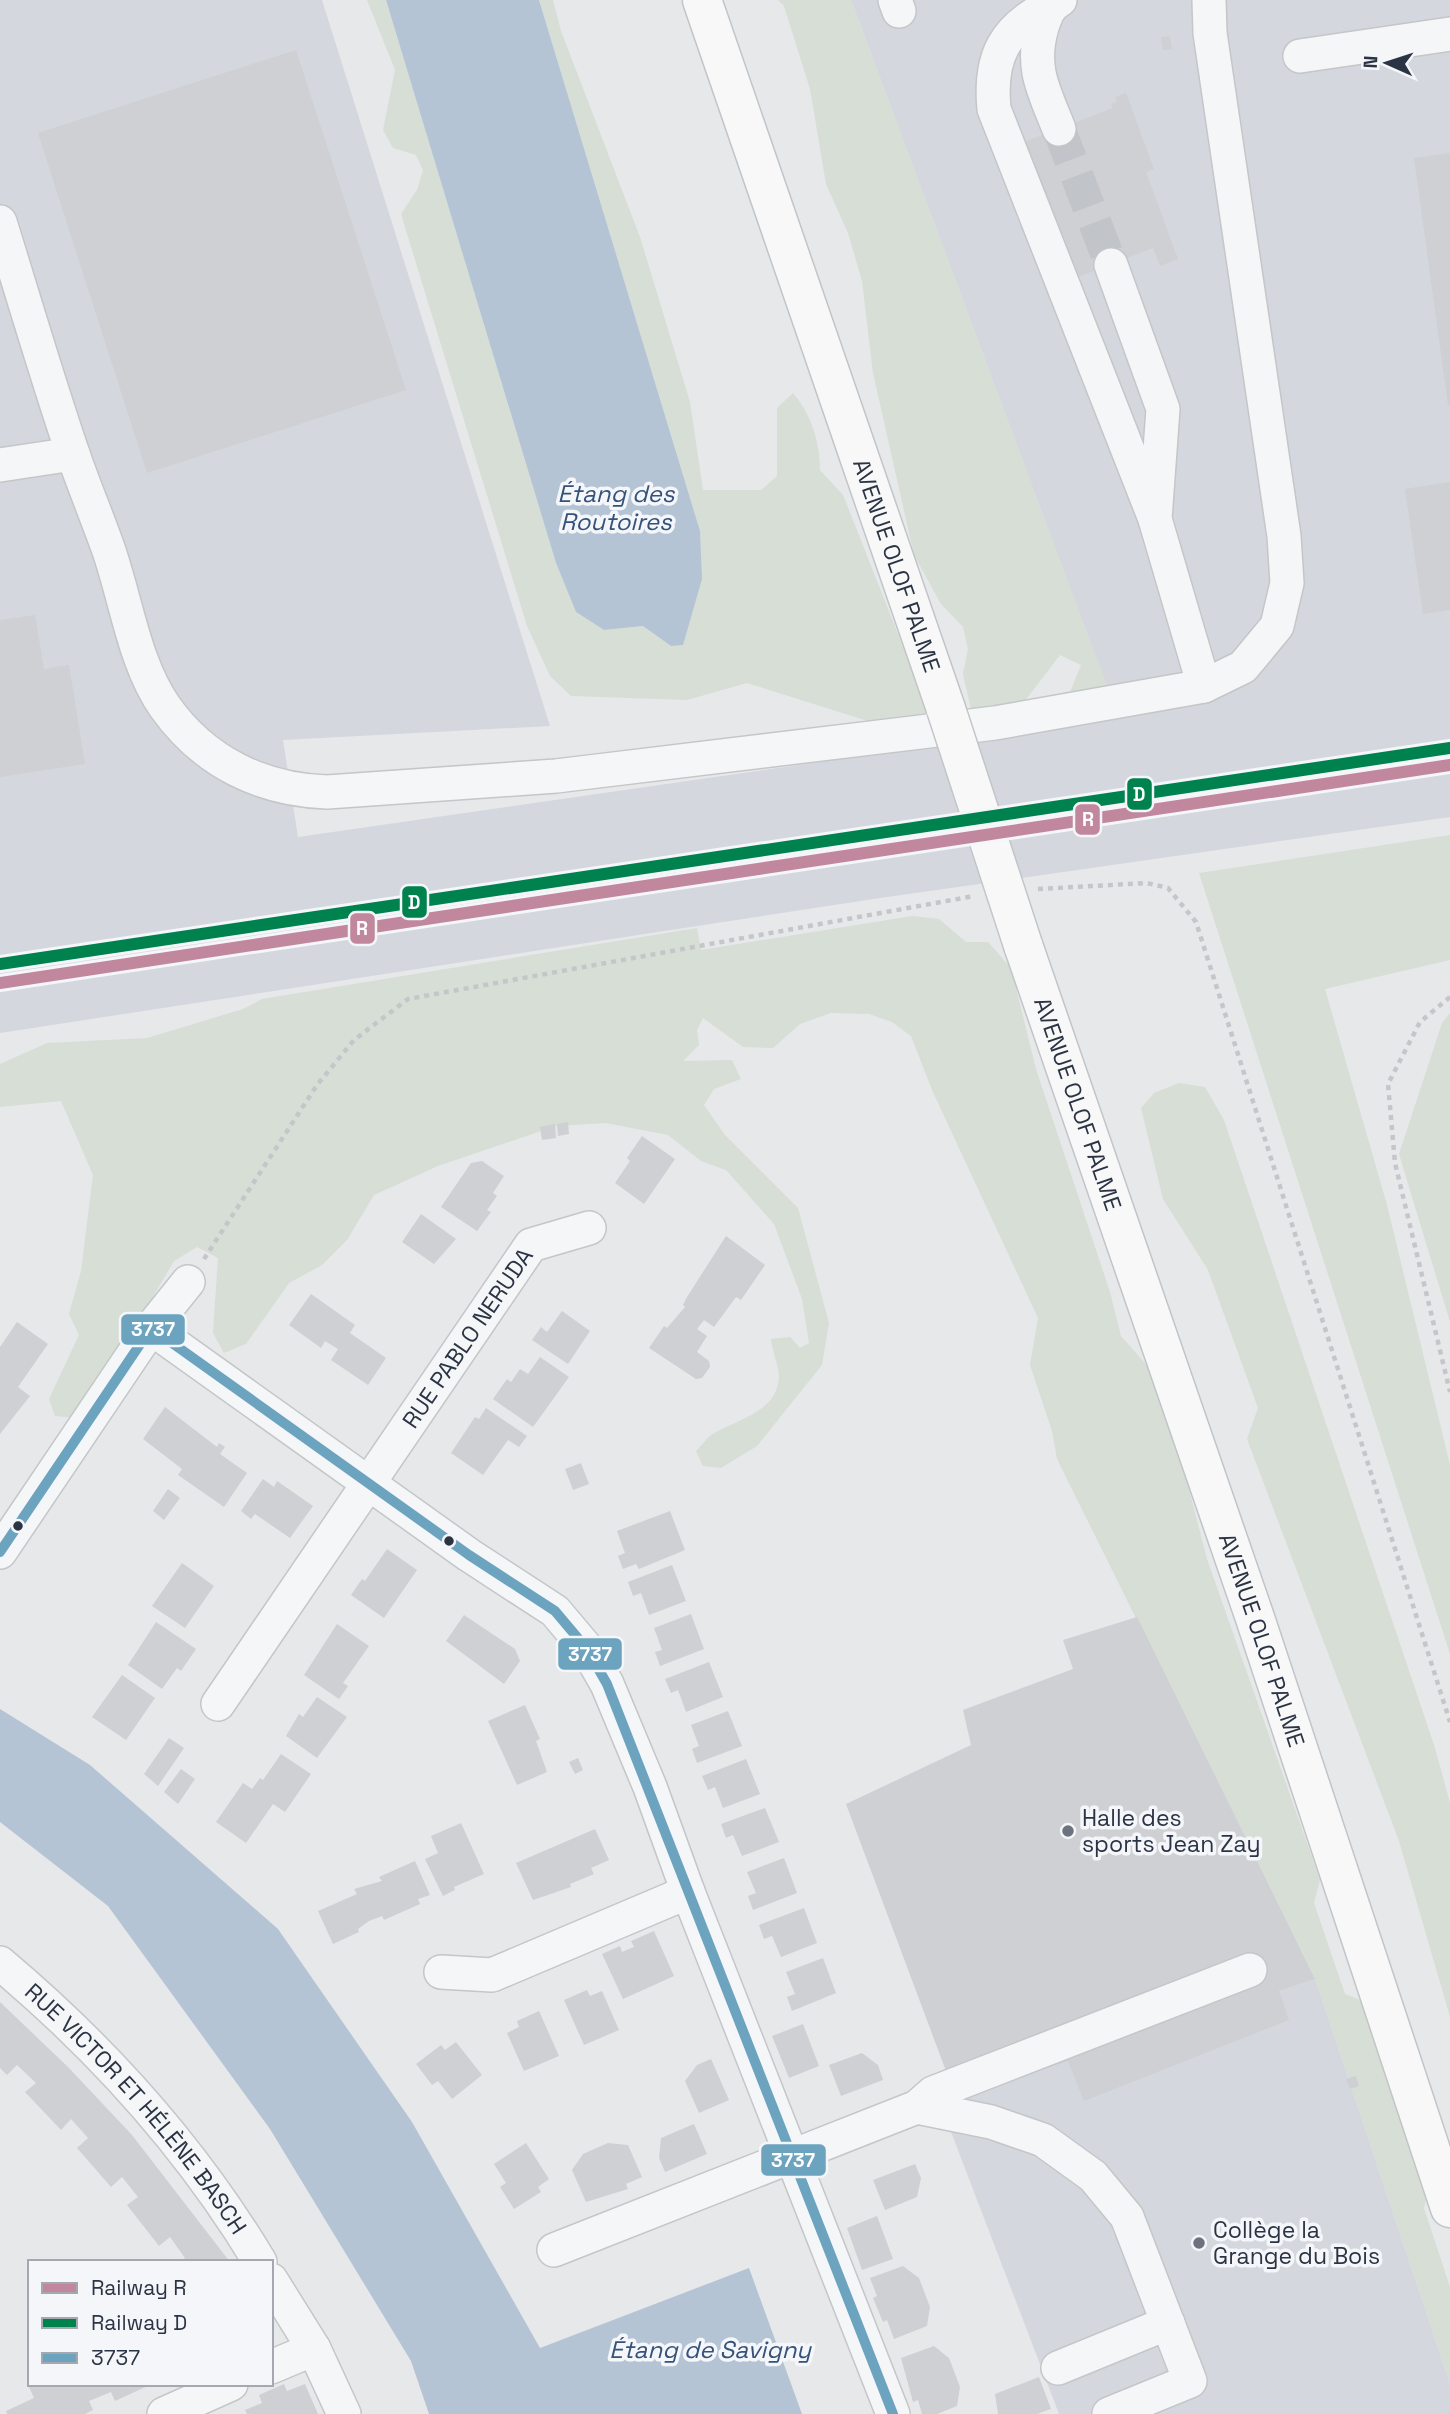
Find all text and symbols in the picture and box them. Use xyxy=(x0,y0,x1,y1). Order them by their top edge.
north arrow xyxy=(1352,28,1422,98)
text: N xyxy=(1358,55,1383,69)
street label: AVENUE OLOF PALME xyxy=(846,455,947,676)
water label: Étang des Routoires xyxy=(558,478,676,537)
line badge: D xyxy=(1126,777,1153,811)
text: D xyxy=(1133,782,1145,807)
line badge: R xyxy=(1074,803,1101,836)
text: R xyxy=(1082,807,1094,832)
line badge: D xyxy=(401,885,428,919)
text: D xyxy=(408,890,420,915)
line badge: R xyxy=(349,912,376,945)
text: R xyxy=(356,916,368,941)
street label: AVENUE OLOF PALME xyxy=(1027,993,1128,1214)
street label: RUE PABLO NERUDA xyxy=(395,1242,540,1434)
line badge: 3737 xyxy=(120,1313,186,1346)
text: 3737 xyxy=(131,1317,176,1342)
unlabelled marker xyxy=(11,1519,25,1533)
street label: AVENUE OLOF PALME xyxy=(1212,1529,1312,1751)
unlabelled marker xyxy=(442,1534,456,1548)
line badge: 3737 xyxy=(557,1637,623,1671)
text: 3737 xyxy=(568,1642,613,1667)
place label: Halle des sports Jean Zay xyxy=(1082,1803,1261,1859)
marker: Halle des sports Jean Zay xyxy=(1060,1823,1076,1839)
street label: RUE VICTOR ET HÉLÈNE BASCH xyxy=(19,1977,254,2240)
line badge: 3737 xyxy=(760,2143,827,2177)
text: 3737 xyxy=(771,2148,816,2173)
place label: Collège la Grange du Bois xyxy=(1213,2215,1380,2271)
marker: Collège la Grange du Bois xyxy=(1191,2235,1207,2251)
legend xyxy=(28,2260,273,2386)
text: Railway R xyxy=(91,2274,187,2301)
text: Railway D xyxy=(91,2309,187,2336)
water label: Étang de Savigny xyxy=(609,2334,812,2365)
text: 3737 xyxy=(91,2344,140,2371)

